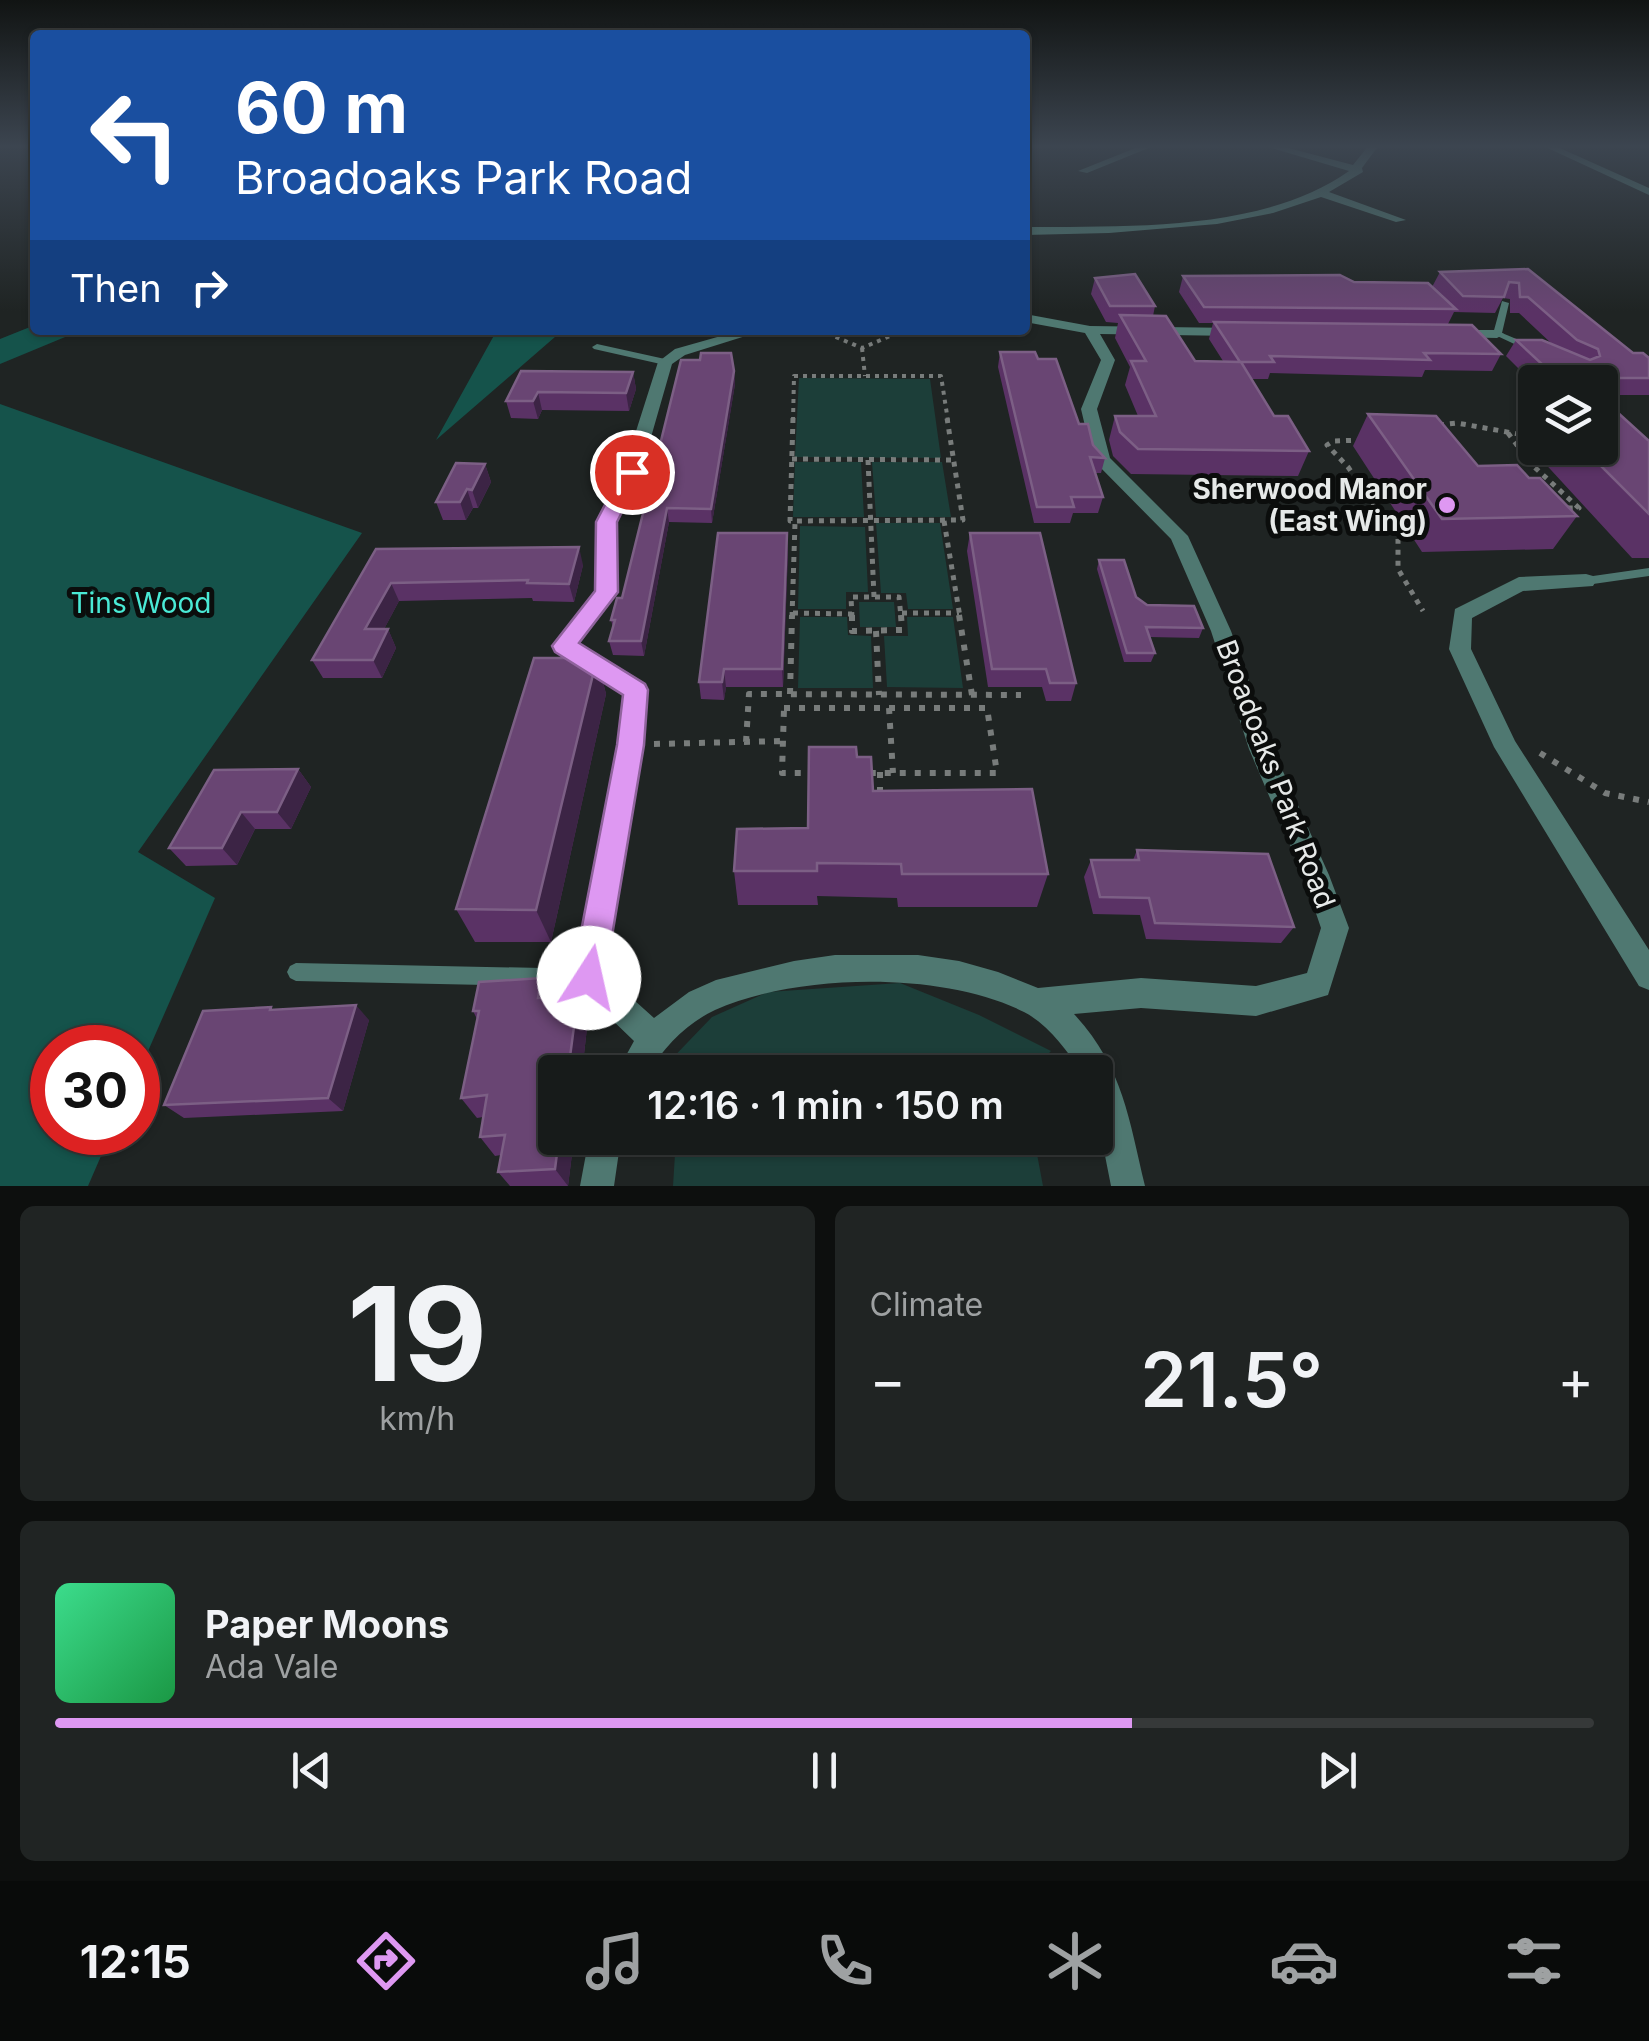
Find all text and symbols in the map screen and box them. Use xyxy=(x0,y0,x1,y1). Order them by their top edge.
text: 60 m xyxy=(235,65,408,150)
icon: left xyxy=(70,70,200,200)
text: Broadoaks Park Road xyxy=(235,150,692,205)
icon: right xyxy=(182,260,237,315)
text: Then xyxy=(70,265,162,311)
map controls xyxy=(1518,365,1618,465)
button: layers xyxy=(1518,365,1618,465)
pin xyxy=(590,430,675,515)
icon: arrive xyxy=(605,445,660,500)
place label: Sherwood Manor (East Wing) xyxy=(1193,472,1427,538)
marker: Sherwood Manor (East Wing) xyxy=(1436,494,1458,516)
park label: Tins Wood xyxy=(71,586,211,620)
street label: Broadoaks Park Road xyxy=(1209,635,1343,913)
position arrow xyxy=(537,926,641,1030)
speed limit sign: 30 xyxy=(30,1025,160,1155)
text: 12:16 · 1 min · 150 m xyxy=(647,1082,1004,1128)
text: 19 xyxy=(347,1255,487,1412)
text: Climate xyxy=(870,1285,983,1324)
text: 21.5° xyxy=(1140,1334,1323,1425)
text: − xyxy=(870,1347,906,1413)
text: + xyxy=(1558,1347,1594,1413)
text: km/h xyxy=(379,1399,455,1438)
text: Paper Moons xyxy=(205,1601,449,1647)
text: Ada Vale xyxy=(205,1647,338,1686)
icon: previous xyxy=(284,1743,339,1798)
icon: pause xyxy=(797,1743,852,1798)
icon: next xyxy=(1310,1743,1365,1798)
icon: directions xyxy=(351,1926,421,1996)
icon: music xyxy=(580,1926,650,1996)
icon: phone xyxy=(810,1926,880,1996)
icon: climate xyxy=(1040,1926,1110,1996)
icon: car xyxy=(1269,1926,1339,1996)
icon: filters xyxy=(1499,1926,1569,1996)
text: 12:15 xyxy=(80,1934,191,1989)

